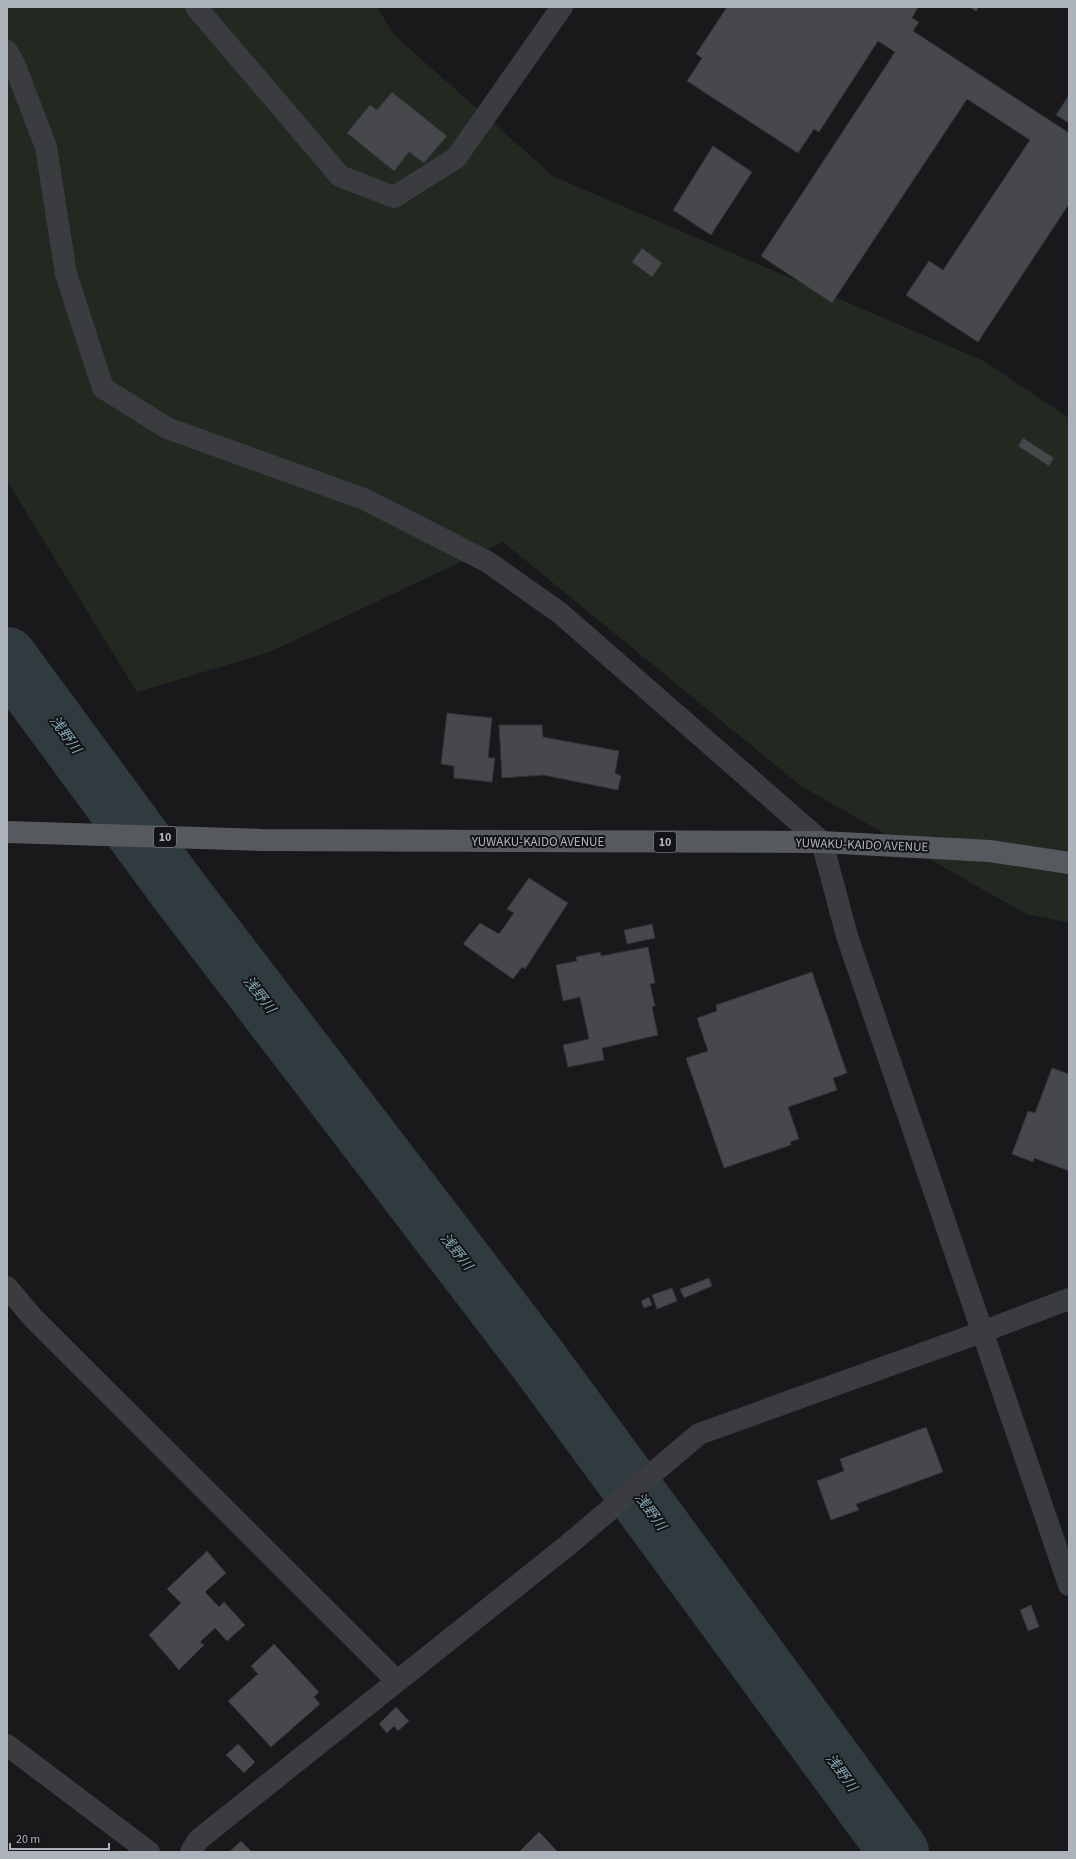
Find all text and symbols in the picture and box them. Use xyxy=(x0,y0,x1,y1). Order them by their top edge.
water label: 浅野川 xyxy=(45,712,87,759)
road number: 10 xyxy=(154,827,176,847)
road number: 10 xyxy=(654,832,676,852)
street label: YUWAKU-KAIDO AVENUE xyxy=(471,833,604,851)
street label: YUWAKU-KAIDO AVENUE xyxy=(794,834,929,856)
water label: 浅野川 xyxy=(238,972,281,1019)
water label: 浅野川 xyxy=(435,1229,478,1276)
water label: 浅野川 xyxy=(630,1489,672,1536)
water label: 浅野川 xyxy=(821,1750,863,1797)
scale bar xyxy=(10,1825,109,1851)
text: 20 m xyxy=(16,1831,40,1848)

